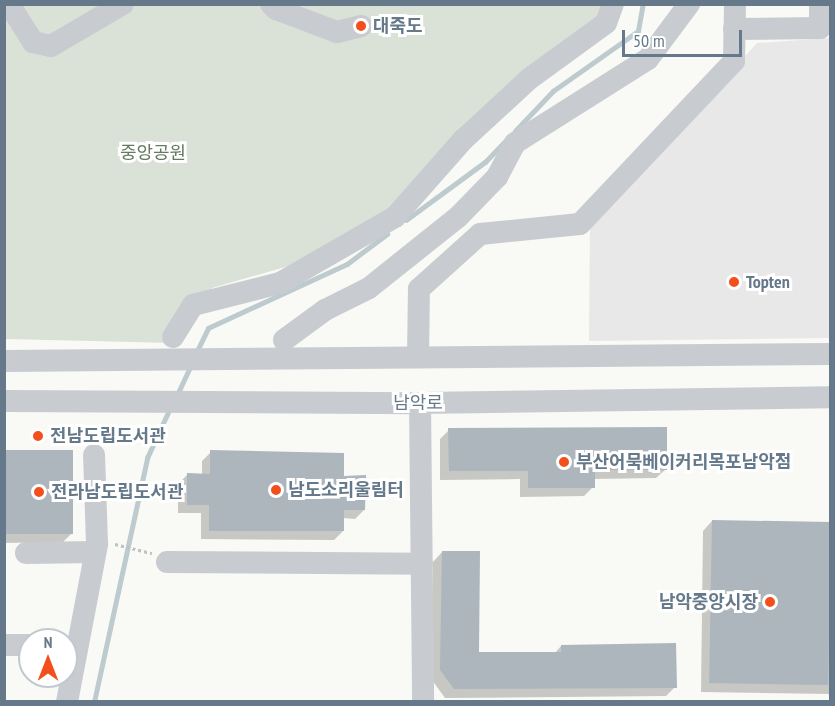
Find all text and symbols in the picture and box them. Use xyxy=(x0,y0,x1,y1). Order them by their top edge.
place label: 대죽도 xyxy=(373,15,423,37)
scale bar xyxy=(625,18,745,56)
marker: 대죽도 xyxy=(354,19,368,33)
text: 50 m xyxy=(633,29,665,52)
park label: 중앙공원 xyxy=(120,142,186,164)
place label: Topten xyxy=(746,271,790,293)
marker: Topten xyxy=(727,275,741,289)
street label: 남악로 xyxy=(393,392,443,414)
place label: 전남도립도서관 xyxy=(50,425,166,447)
marker: 전남도립도서관 xyxy=(31,429,45,443)
place label: 부산어묵베이커리목포남악점 xyxy=(576,451,791,473)
marker: 부산어묵베이커리목포남악점 xyxy=(557,455,571,469)
place label: 남도소리울림터 xyxy=(288,479,404,501)
place label: 전라남도립도서관 xyxy=(51,481,183,503)
marker: 남도소리울림터 xyxy=(269,483,283,497)
marker: 전라남도립도서관 xyxy=(32,485,46,499)
place label: 남악중앙시장 xyxy=(659,591,758,613)
marker: 남악중앙시장 xyxy=(763,595,777,609)
north arrow xyxy=(18,628,78,688)
text: N xyxy=(44,632,52,652)

